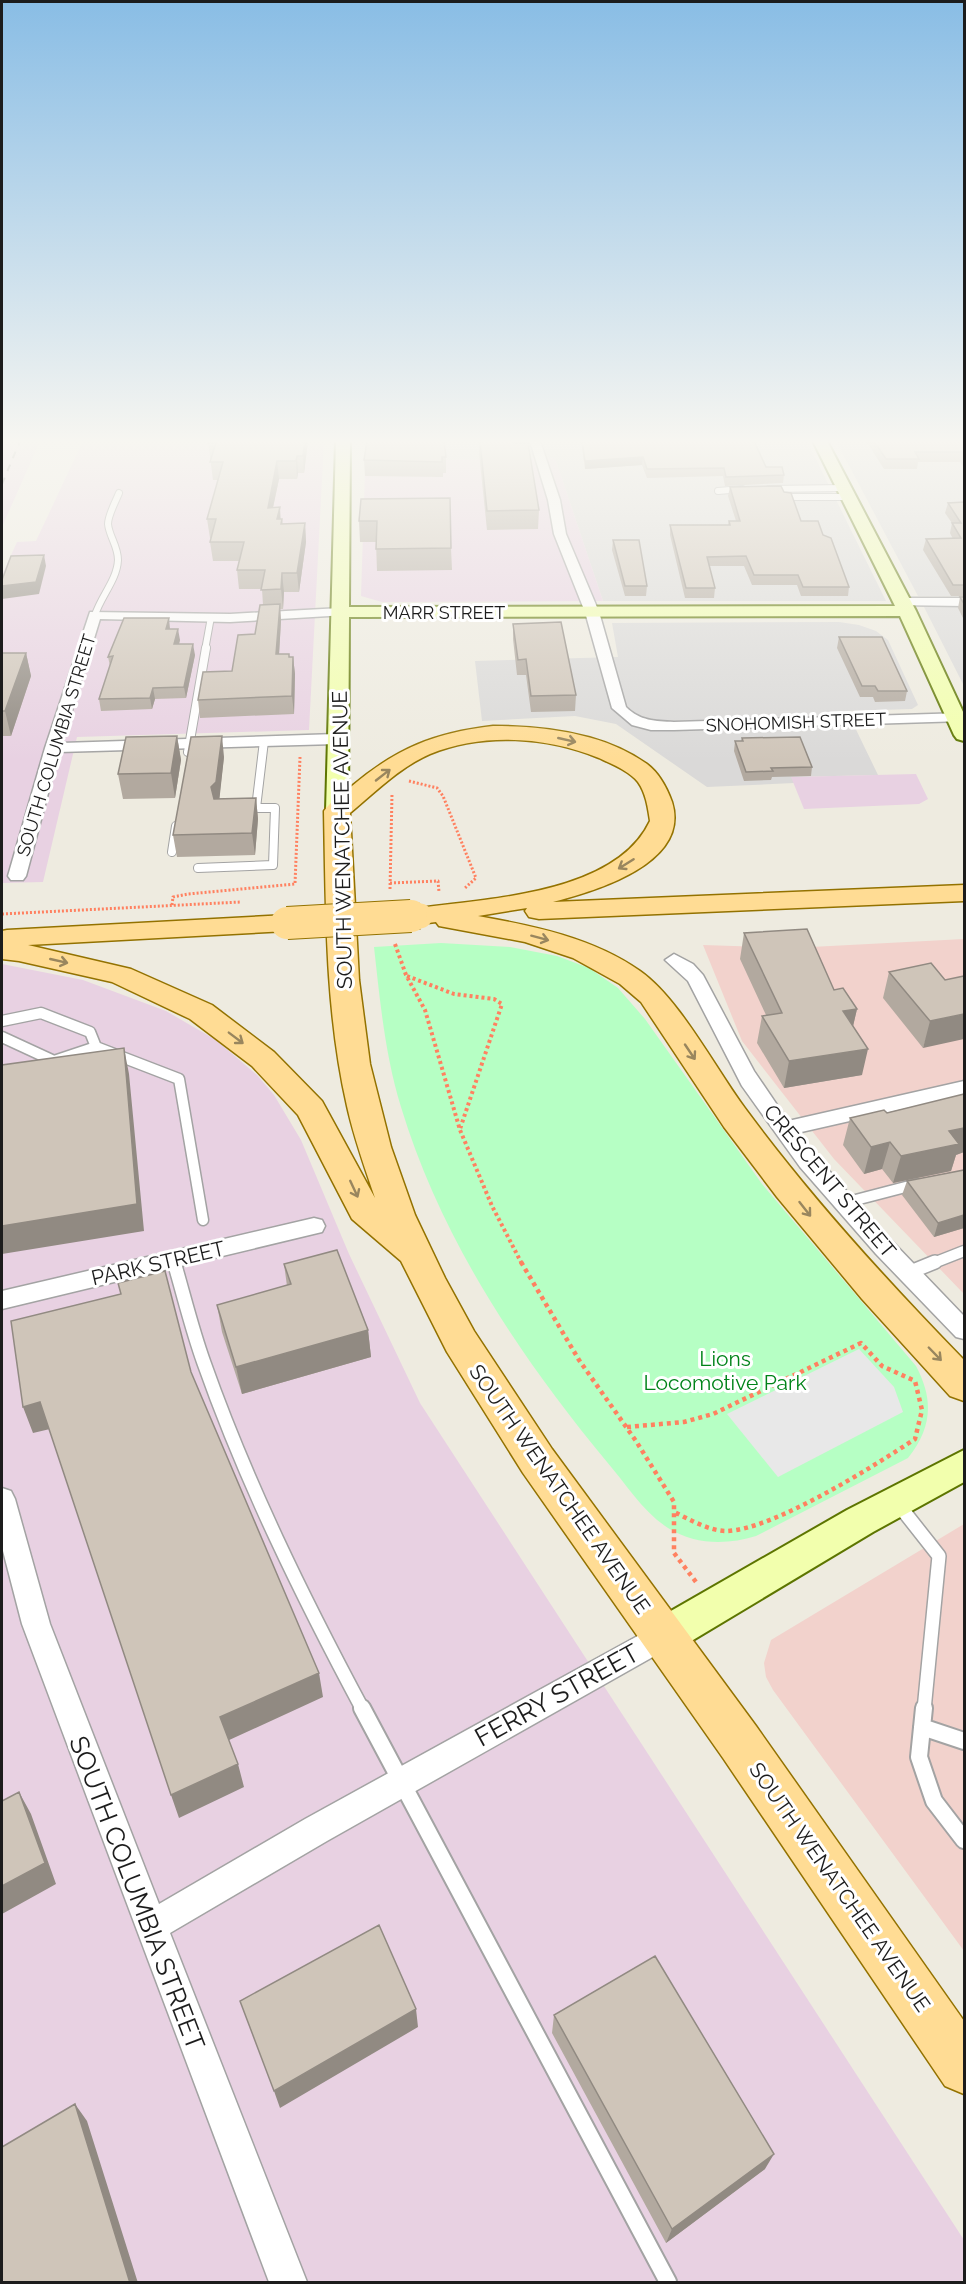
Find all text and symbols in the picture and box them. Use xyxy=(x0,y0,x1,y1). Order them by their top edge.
street label: MARR STREET xyxy=(383,602,505,623)
street label: SOUTH COLUMBIA STREET xyxy=(12,631,100,859)
street label: SOUTH WENATCHEE AVENUE xyxy=(327,691,357,989)
street label: SNOHOMISH STREET xyxy=(705,708,887,736)
one-way arrow xyxy=(557,735,576,747)
one-way arrow xyxy=(374,768,390,781)
one-way arrow xyxy=(618,859,635,871)
one-way arrow xyxy=(530,933,549,944)
one-way arrow xyxy=(49,956,68,967)
one-way arrow xyxy=(227,1031,243,1044)
one-way arrow xyxy=(684,1043,696,1059)
street label: CRESCENT STREET xyxy=(759,1099,901,1263)
one-way arrow xyxy=(348,1180,360,1198)
one-way arrow xyxy=(798,1201,811,1217)
street label: PARK STREET xyxy=(89,1235,227,1290)
park label: Lions Locomotive Park xyxy=(643,1346,807,1395)
one-way arrow xyxy=(927,1347,942,1362)
street label: SOUTH WENATCHEE AVENUE xyxy=(464,1360,656,1618)
street label: FERRY STREET xyxy=(470,1637,644,1753)
street label: SOUTH COLUMBIA STREET xyxy=(63,1732,211,2054)
street label: SOUTH WENATCHEE AVENUE xyxy=(744,1758,936,2016)

